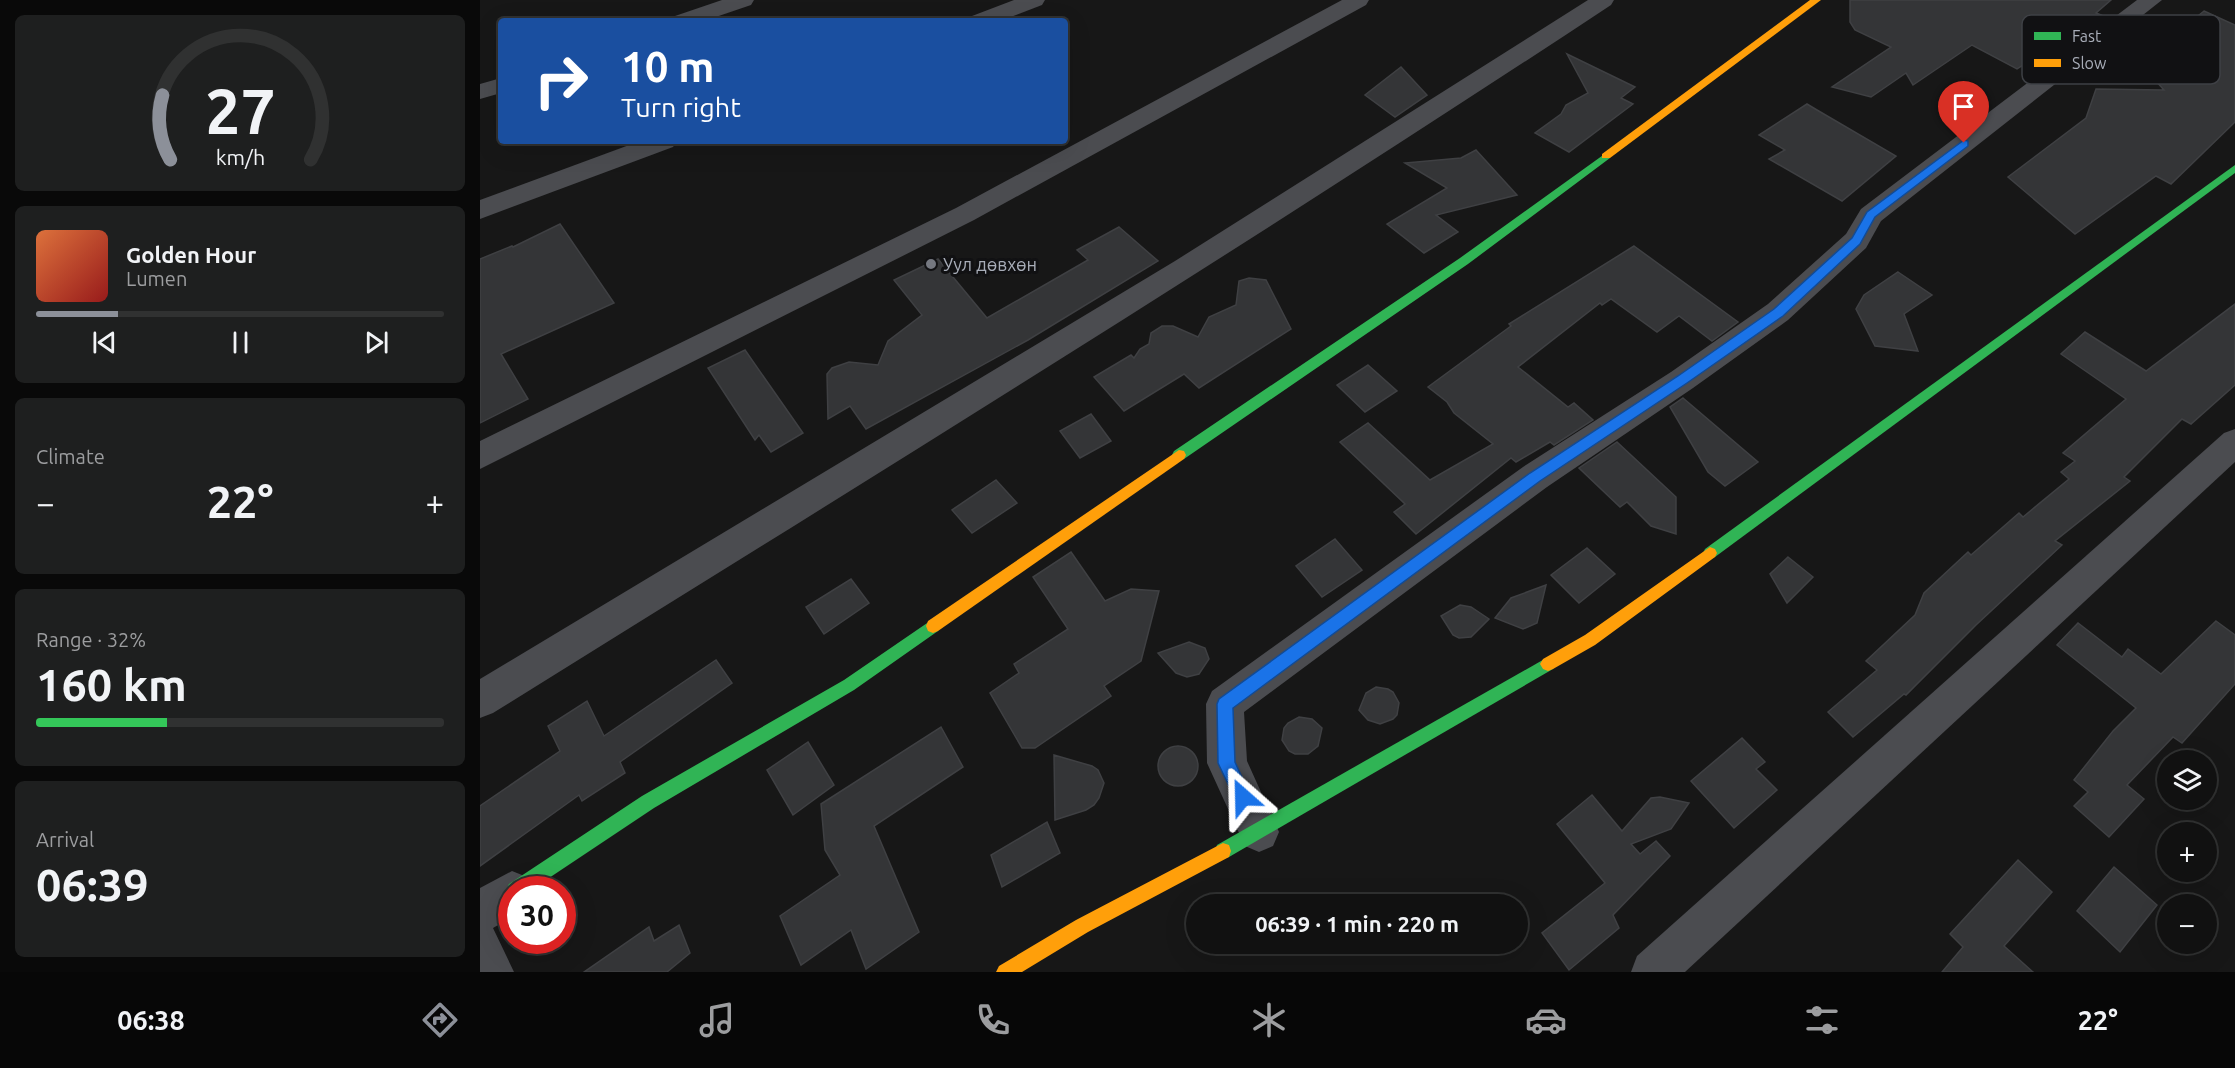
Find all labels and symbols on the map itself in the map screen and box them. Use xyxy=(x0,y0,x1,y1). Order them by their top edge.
legend xyxy=(2022,15,2220,84)
text: Fast xyxy=(2072,27,2102,45)
text: Slow xyxy=(2072,54,2107,72)
pin xyxy=(1938,81,1989,143)
place label: Уул дөвхөн xyxy=(943,254,1037,274)
marker: Уул дөвхөн xyxy=(924,257,938,271)
position arrow xyxy=(1211,765,1275,829)
speed limit sign: 30 xyxy=(498,876,576,954)

